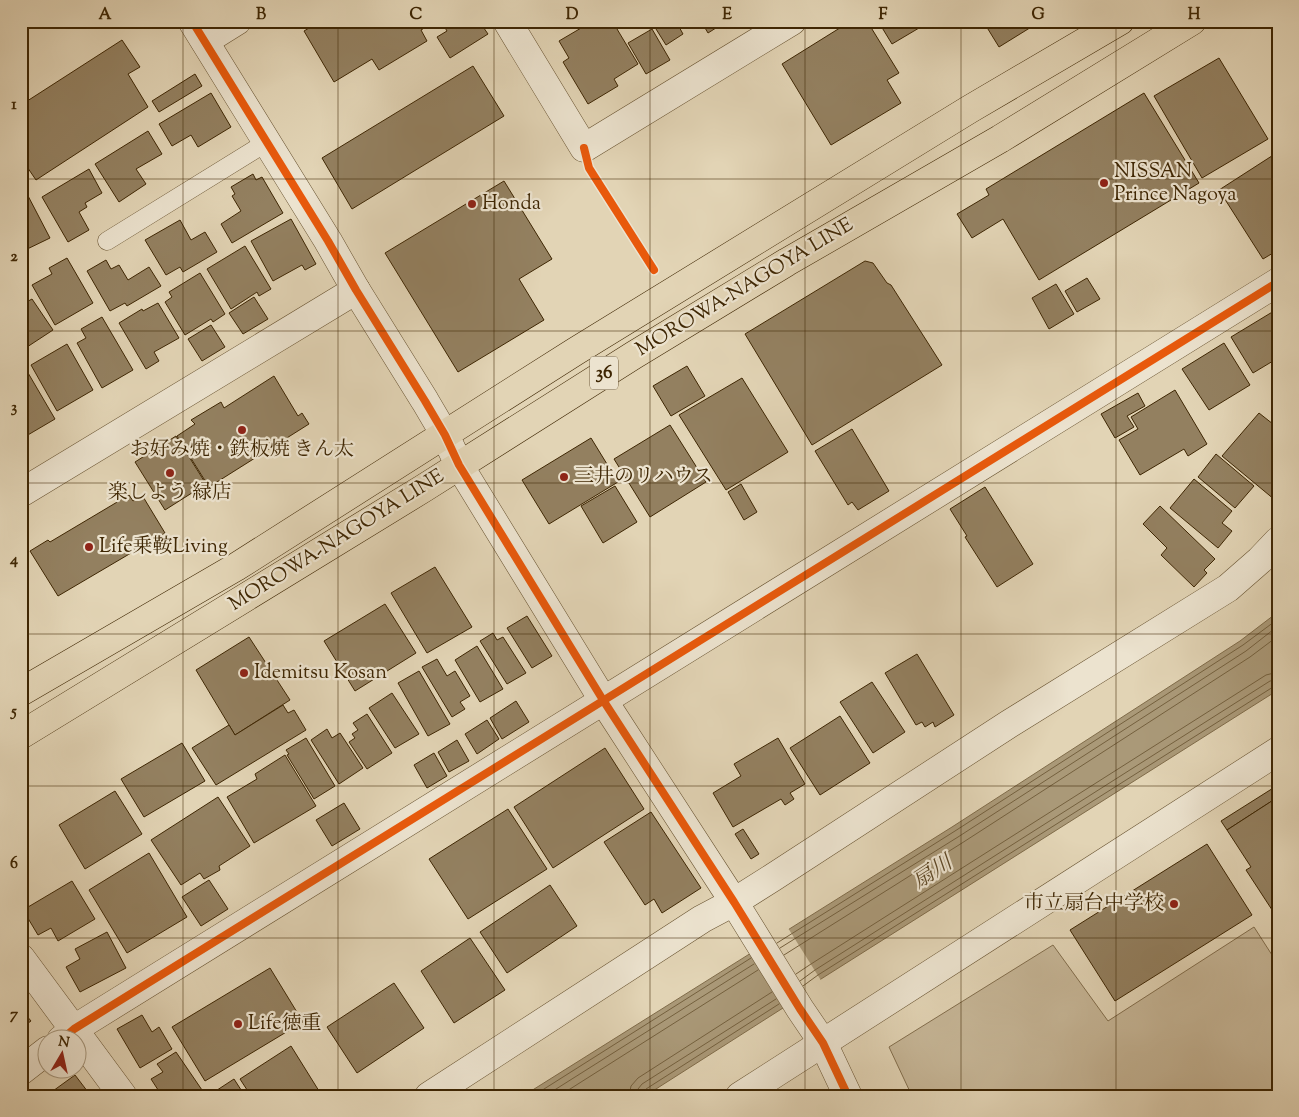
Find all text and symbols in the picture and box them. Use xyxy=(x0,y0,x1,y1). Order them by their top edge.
text: A xyxy=(99,4,112,27)
text: B xyxy=(256,4,266,27)
text: C xyxy=(410,4,423,27)
text: D xyxy=(566,4,579,27)
text: E xyxy=(722,4,732,27)
text: F xyxy=(879,4,888,27)
text: G xyxy=(1031,4,1045,27)
text: H xyxy=(1188,4,1201,27)
text: 1 xyxy=(11,94,17,117)
place label: NISSAN Prince Nagoya xyxy=(1114,158,1236,210)
marker: NISSAN Prince Nagoya xyxy=(1098,177,1110,189)
place label: Honda xyxy=(482,190,541,219)
marker: Honda xyxy=(466,198,478,210)
street label: MOROWA-NAGOYA LINE xyxy=(631,211,859,365)
text: 2 xyxy=(10,246,18,269)
road number: 36 xyxy=(590,356,618,389)
text: 3 xyxy=(11,397,18,420)
marker: お好み焼・鉄板焼 きん太 xyxy=(236,424,248,436)
place label: お好み焼・鉄板焼 きん太 xyxy=(130,436,354,465)
street label: MOROWA-NAGOYA LINE xyxy=(224,463,450,619)
place label: 三井のリハウス xyxy=(574,463,713,492)
marker: 楽しよう 緑店 xyxy=(164,467,176,479)
marker: 三井のリハウス xyxy=(558,471,570,483)
place label: 楽しよう 緑店 xyxy=(108,479,232,508)
place label: Life乗鞍Living xyxy=(99,533,228,562)
marker: Life乗鞍Living xyxy=(83,541,95,553)
text: 4 xyxy=(9,549,18,572)
place label: Idemitsu Kosan xyxy=(254,659,387,688)
marker: Idemitsu Kosan xyxy=(238,667,250,679)
text: 5 xyxy=(9,701,17,724)
water label: 扇川 xyxy=(907,848,960,897)
text: 6 xyxy=(10,853,18,876)
place label: 市立扇台中学校 xyxy=(1024,890,1164,919)
marker: 市立扇台中学校 xyxy=(1168,898,1180,910)
text: 7 xyxy=(10,1004,19,1027)
place label: Life徳重 xyxy=(248,1010,322,1039)
marker: Life徳重 xyxy=(232,1018,244,1030)
north arrow xyxy=(38,1030,88,1080)
text: N xyxy=(57,1032,71,1054)

